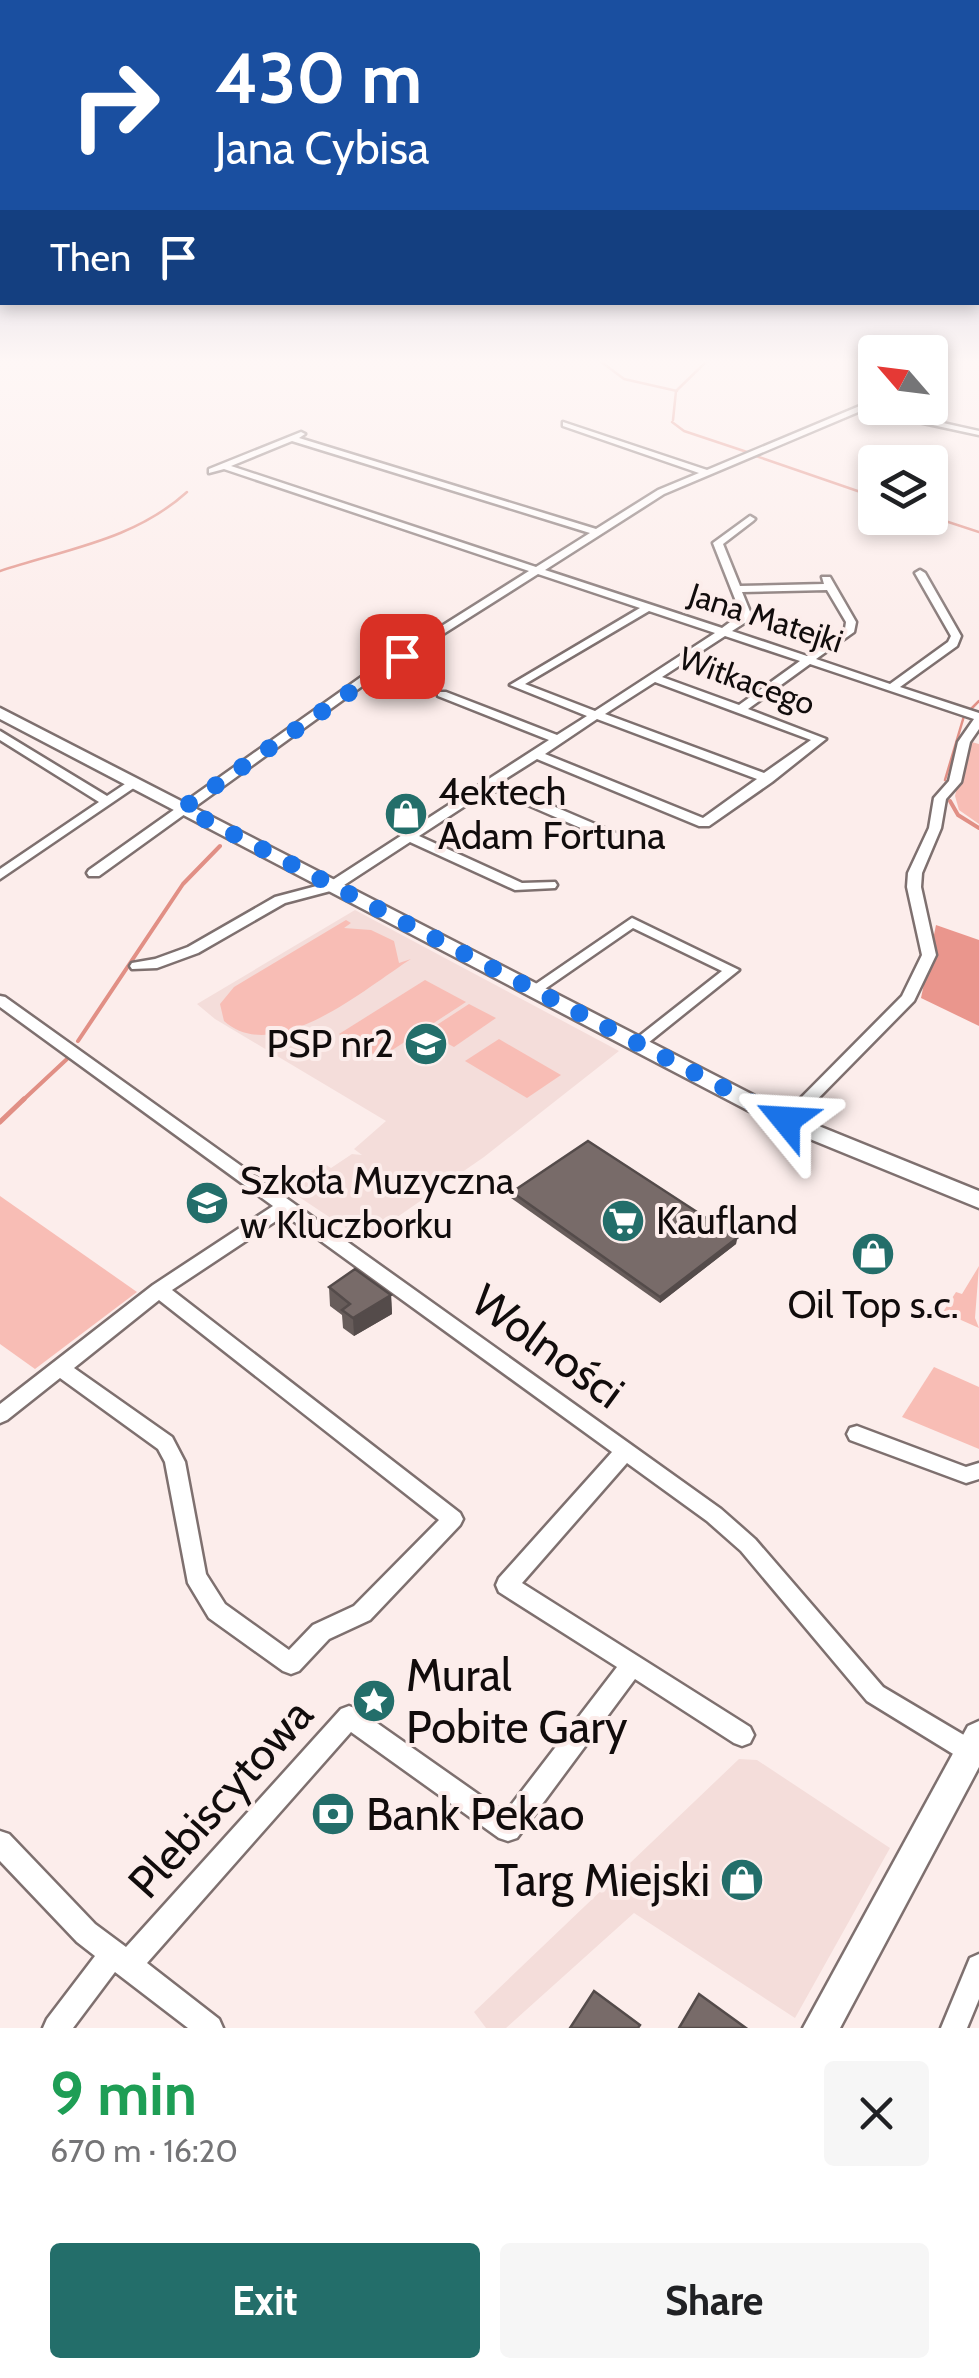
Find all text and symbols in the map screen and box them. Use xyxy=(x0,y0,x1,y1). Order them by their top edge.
text: 430 m xyxy=(215,35,422,121)
icon: right xyxy=(50,40,180,170)
text: Jana Cybisa xyxy=(215,121,429,175)
icon: arrive xyxy=(151,230,206,285)
text: Then xyxy=(50,234,131,281)
north arrow xyxy=(858,335,948,425)
map controls xyxy=(858,335,948,535)
button: layers xyxy=(858,445,948,535)
street label: Jana Matejki xyxy=(683,574,848,661)
pin xyxy=(360,614,445,699)
icon: arrive xyxy=(375,629,430,684)
street label: Witkacego xyxy=(674,638,820,723)
place label: 4ektech Adam Fortuna xyxy=(438,768,666,859)
shop icon: 4ektech Adam Fortuna xyxy=(383,791,429,837)
place label: PSP nr2 xyxy=(267,1020,394,1067)
school or university icon: PSP nr2 xyxy=(403,1021,449,1067)
position arrow xyxy=(734,1068,838,1172)
place label: Szkoła Muzyczna w Kluczborku xyxy=(240,1157,514,1248)
school or university icon: Szkoła Muzyczna w Kluczborku xyxy=(184,1180,230,1226)
place label: Kaufland xyxy=(656,1197,798,1244)
supermarket icon: Kaufland xyxy=(600,1198,646,1244)
shop icon: Oil Top s.c. xyxy=(850,1231,896,1277)
street label: Wolności xyxy=(461,1273,635,1419)
place label: Oil Top s.c. xyxy=(787,1281,959,1328)
place label: Mural Pobite Gary xyxy=(406,1648,628,1754)
place icon: Mural Pobite Gary xyxy=(351,1678,397,1724)
street label: Plebiscytowa xyxy=(117,1687,324,1909)
place label: Bank Pekao xyxy=(366,1787,584,1841)
bank icon: Bank Pekao xyxy=(310,1791,356,1837)
place label: Targ Miejski xyxy=(494,1853,710,1907)
shop icon: Targ Miejski xyxy=(719,1857,765,1903)
text: 9 min xyxy=(50,2057,197,2130)
button: close xyxy=(824,2061,929,2166)
text: 670 m · 16:20 xyxy=(50,2131,238,2170)
button: Exit xyxy=(50,2243,480,2358)
button: Share xyxy=(500,2243,929,2358)

